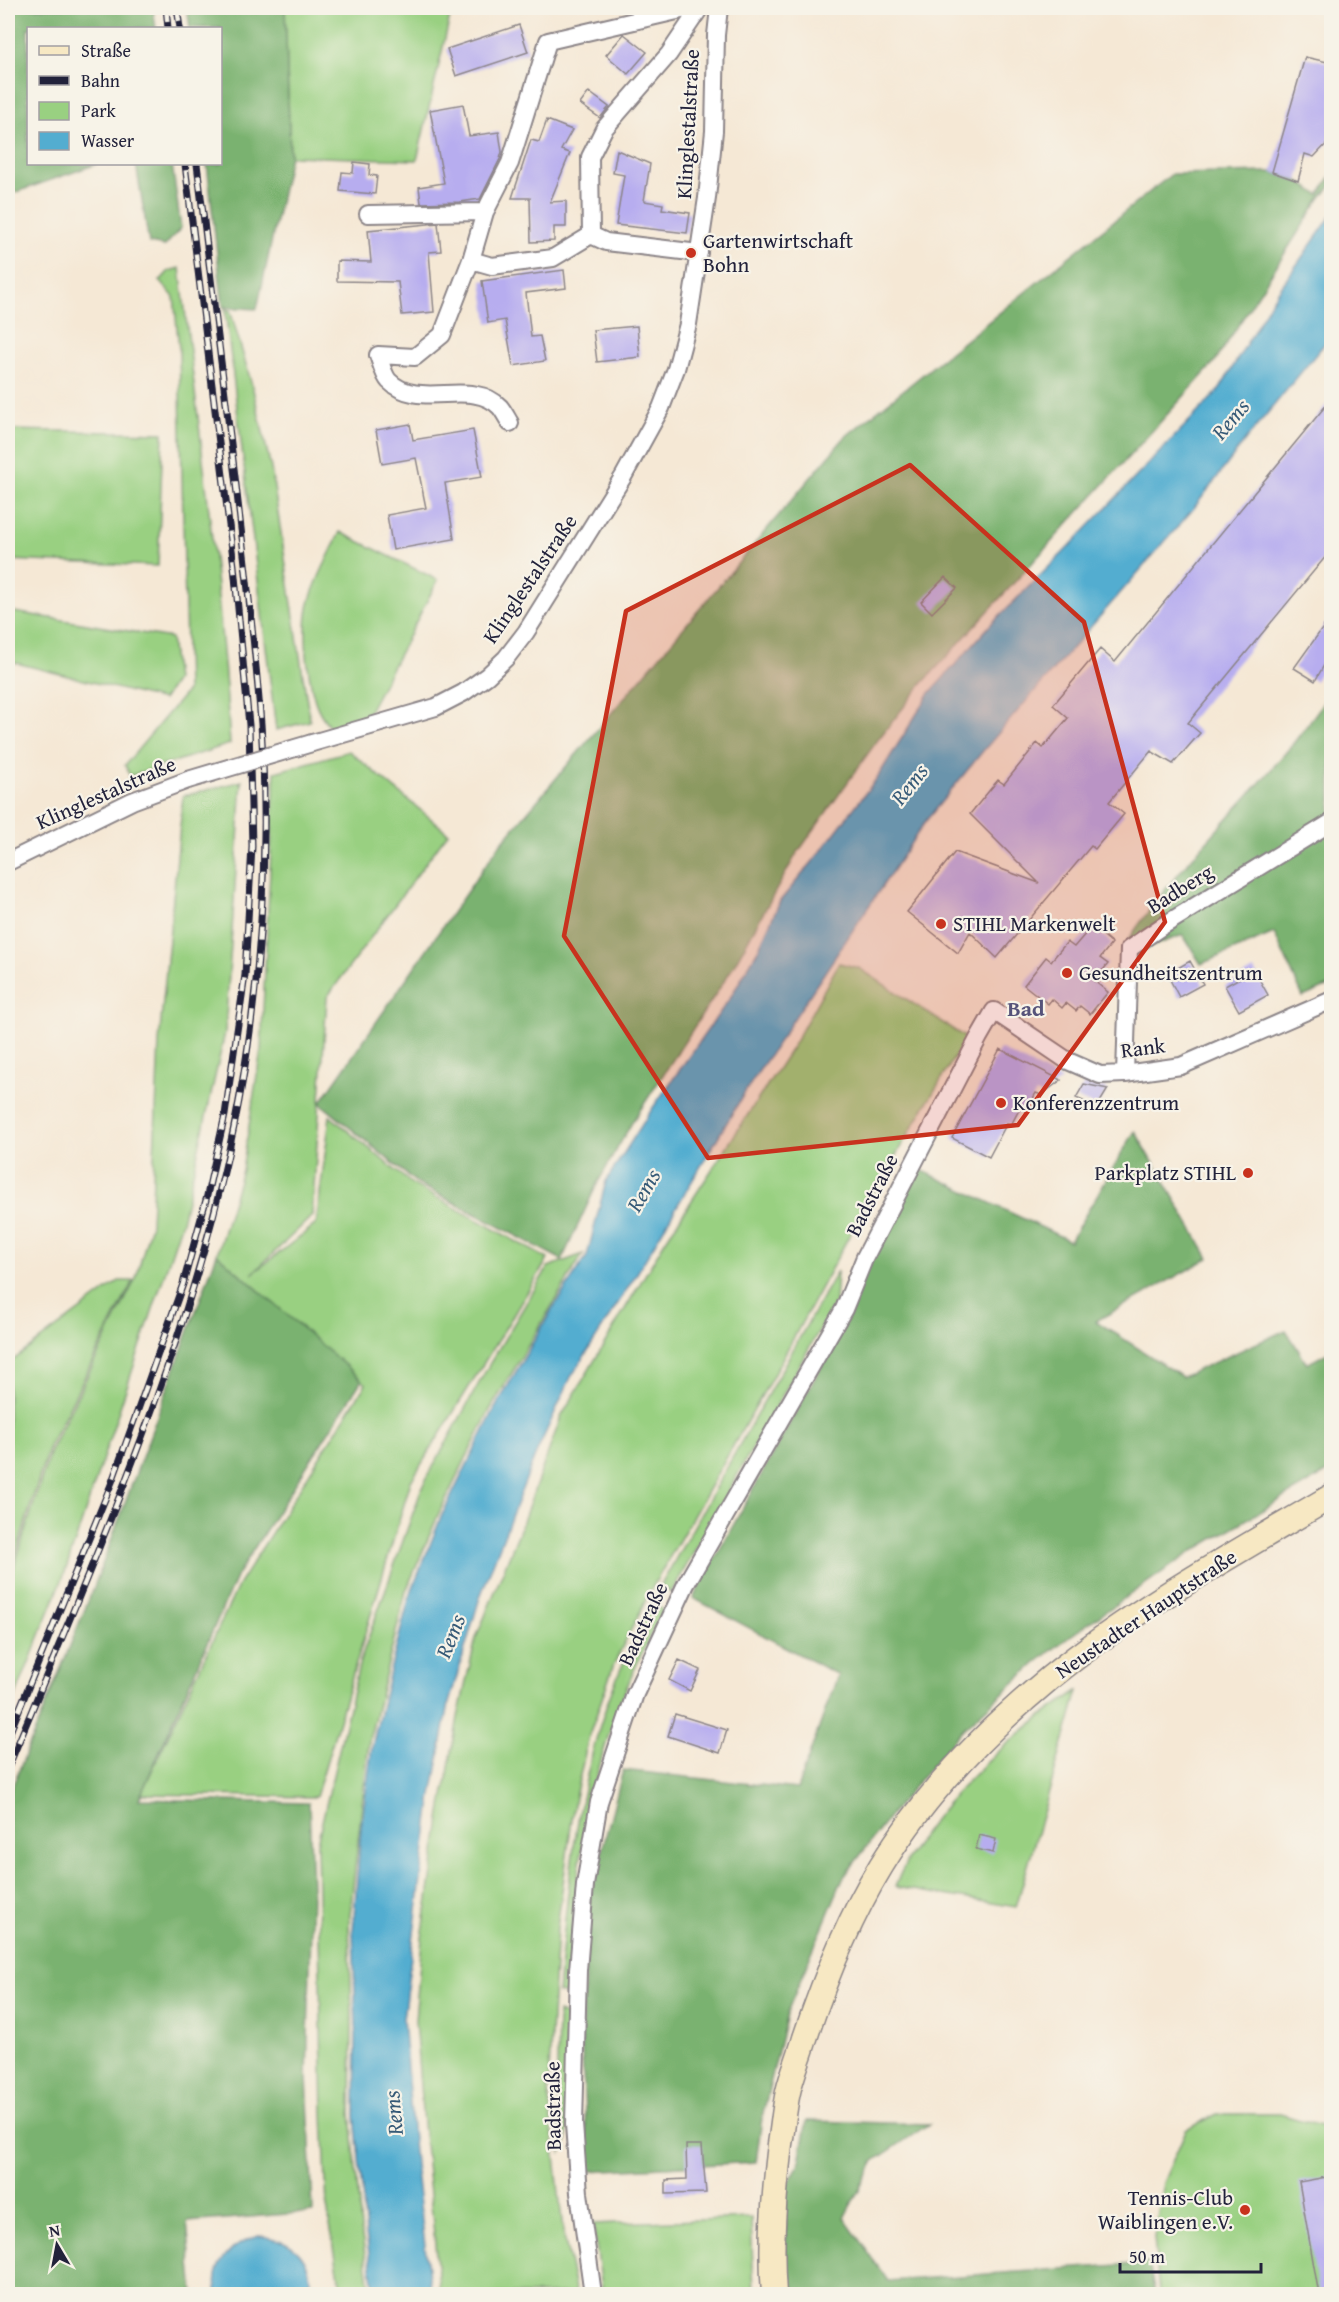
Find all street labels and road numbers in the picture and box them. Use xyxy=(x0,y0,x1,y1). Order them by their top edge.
street label: Klinglestalstraße xyxy=(668,48,707,200)
street label: Klinglestalstraße xyxy=(475,508,584,650)
street label: Klinglestalstraße xyxy=(31,748,181,837)
street label: Badberg xyxy=(1141,856,1219,921)
street label: Rank xyxy=(1119,1029,1167,1066)
street label: Badstraße xyxy=(837,1148,906,1242)
street label: Neustadter Hauptstraße xyxy=(1049,1541,1243,1686)
street label: Badstraße xyxy=(610,1577,676,1671)
street label: Badstraße xyxy=(536,2061,569,2151)

